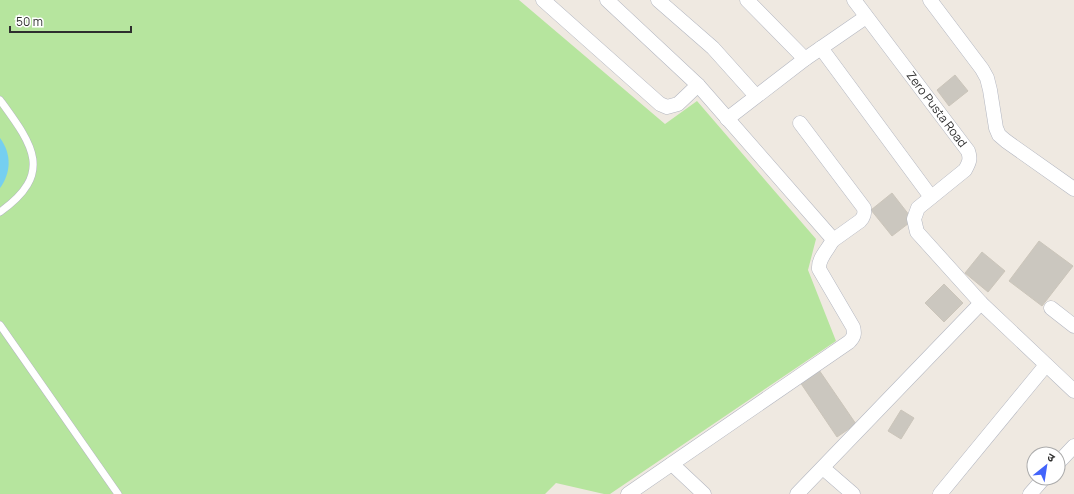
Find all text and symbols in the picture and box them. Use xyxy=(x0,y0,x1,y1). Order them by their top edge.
scale bar xyxy=(10,8,131,34)
text: 50 m xyxy=(16,13,43,30)
street label: Zero Pusta Road xyxy=(903,68,971,151)
north arrow xyxy=(1026,446,1066,486)
text: उ xyxy=(1045,449,1058,465)

